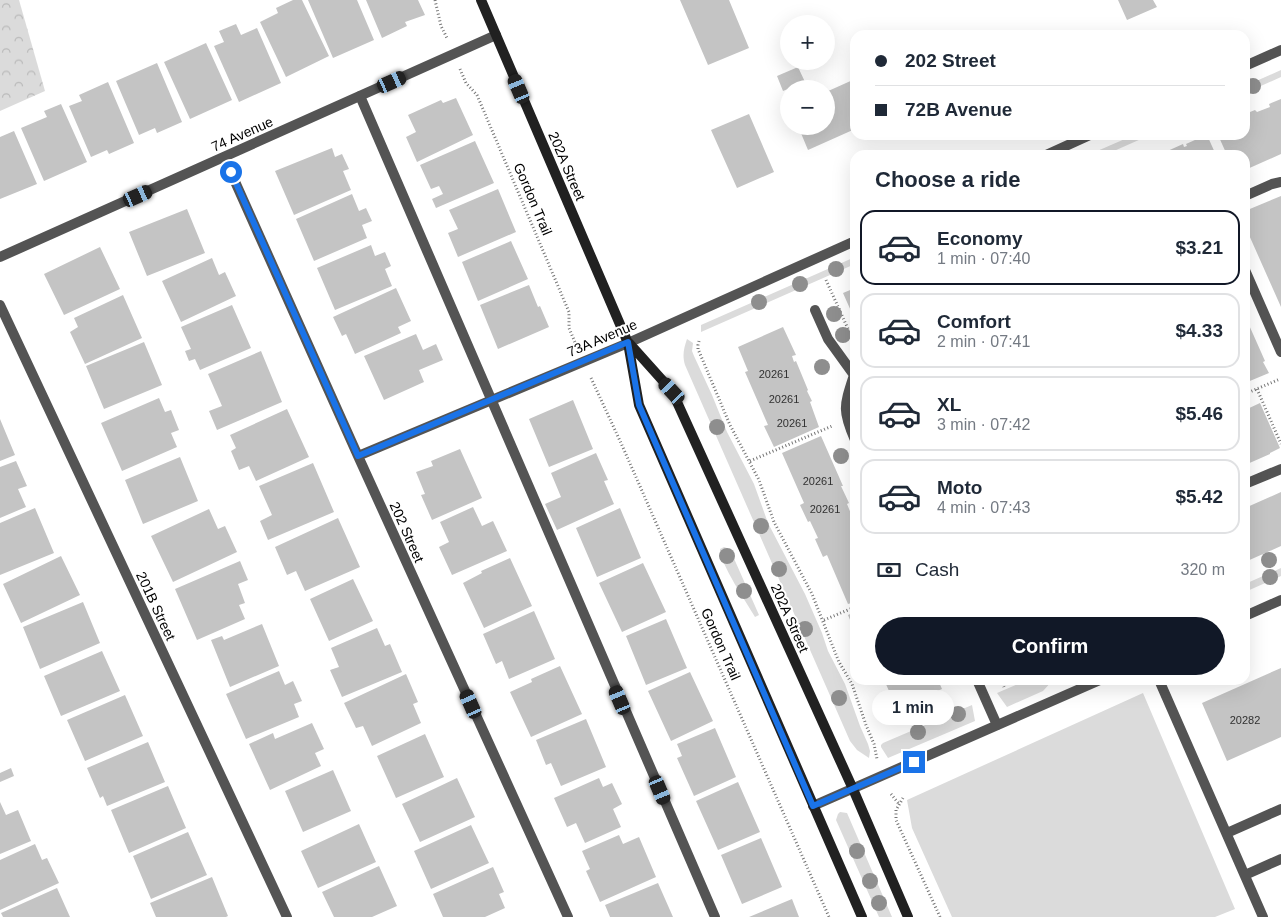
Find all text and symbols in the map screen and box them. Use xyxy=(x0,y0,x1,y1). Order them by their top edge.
map controls xyxy=(780,15,835,135)
button: + xyxy=(780,15,835,70)
text: 202 Street xyxy=(905,50,996,71)
car xyxy=(375,69,408,95)
car xyxy=(506,72,531,106)
button: − xyxy=(780,80,835,135)
text: 72B Avenue xyxy=(905,99,1012,120)
street label: 74 Avenue xyxy=(209,113,276,155)
street label: 202A Street xyxy=(545,129,589,203)
street label: Gordon Trail xyxy=(511,160,555,238)
route start xyxy=(220,161,242,183)
text: Choose a ride xyxy=(875,167,1020,192)
car xyxy=(121,183,154,209)
icon: car xyxy=(877,225,922,270)
text: Economy xyxy=(937,228,1023,249)
text: $3.21 xyxy=(1175,237,1223,258)
text: 1 min · 07:40 xyxy=(937,250,1030,267)
icon: car xyxy=(877,308,922,353)
text: Comfort xyxy=(937,311,1011,332)
street label: 73A Avenue xyxy=(565,316,640,360)
text: $4.33 xyxy=(1175,320,1223,341)
text: 2 min · 07:41 xyxy=(937,333,1030,350)
house number: 20261 xyxy=(759,368,789,380)
car xyxy=(656,375,687,407)
icon: car xyxy=(877,391,922,436)
house number: 20261 xyxy=(769,393,799,405)
text: XL xyxy=(937,394,961,415)
text: $5.46 xyxy=(1175,403,1223,424)
text: 3 min · 07:42 xyxy=(937,416,1030,433)
house number: 20261 xyxy=(777,417,807,429)
icon: car xyxy=(877,474,922,519)
house number: 20261 xyxy=(803,475,833,487)
text: Moto xyxy=(937,477,982,498)
text: $5.42 xyxy=(1175,486,1223,507)
street label: 202 Street xyxy=(387,499,427,565)
text: 4 min · 07:43 xyxy=(937,499,1030,516)
house number: 20261 xyxy=(810,503,840,515)
icon: cash xyxy=(875,556,903,584)
text: Cash xyxy=(915,559,959,580)
text: 320 m xyxy=(1181,561,1225,578)
street label: 201B Street xyxy=(133,569,179,643)
street label: 202A Street xyxy=(768,581,812,655)
street label: Gordon Trail xyxy=(698,606,744,682)
button: Confirm xyxy=(875,617,1225,675)
car xyxy=(607,683,632,717)
car xyxy=(458,687,483,721)
callout: 1 min xyxy=(873,690,955,724)
text: 1 min xyxy=(892,699,934,716)
house number: 20282 xyxy=(1230,714,1260,726)
route end xyxy=(903,751,925,773)
car xyxy=(647,773,672,807)

